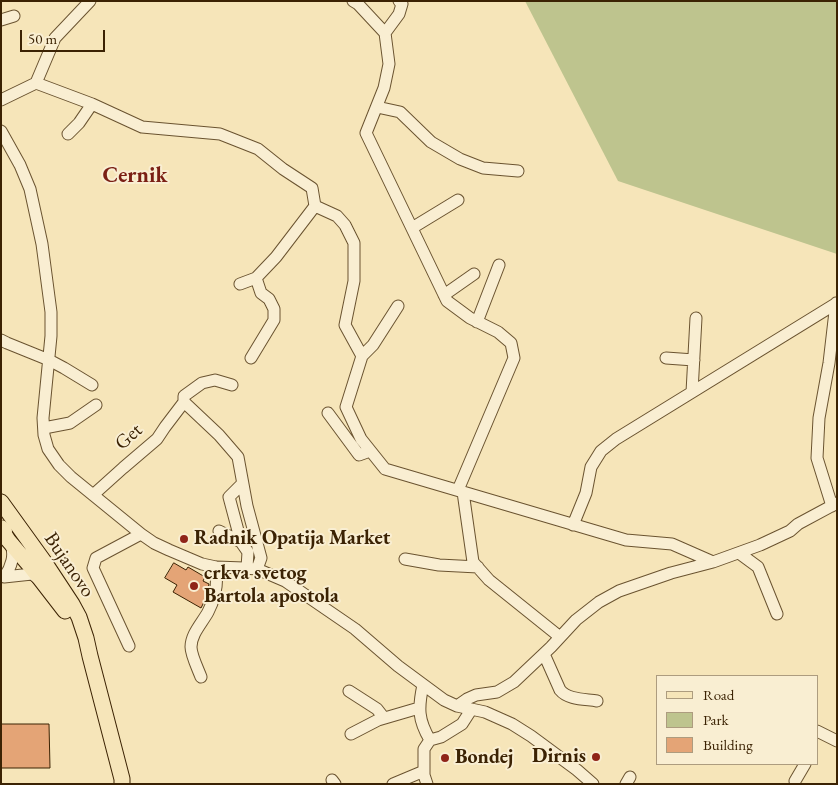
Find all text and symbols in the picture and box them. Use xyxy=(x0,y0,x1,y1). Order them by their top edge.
scale bar xyxy=(22,20,108,52)
text: 50 m xyxy=(28,29,57,48)
district label: Cernik xyxy=(103,163,167,189)
street label: Get xyxy=(110,418,148,456)
place label: Radnik Opatija Market xyxy=(194,527,390,551)
street label: Bujanovo xyxy=(39,528,99,602)
marker: Radnik Opatija Market xyxy=(178,533,190,545)
place label: crkva svetog Bartola apostola xyxy=(204,562,339,609)
marker: crkva svetog Bartola apostola xyxy=(188,580,200,592)
legend xyxy=(656,675,818,765)
text: Road xyxy=(703,685,734,704)
text: Park xyxy=(703,710,729,729)
text: Building xyxy=(703,735,753,754)
place label: Dirnis xyxy=(532,745,586,769)
place label: Bondej xyxy=(455,746,513,770)
marker: Dirnis xyxy=(590,751,602,763)
marker: Bondej xyxy=(439,752,451,764)

